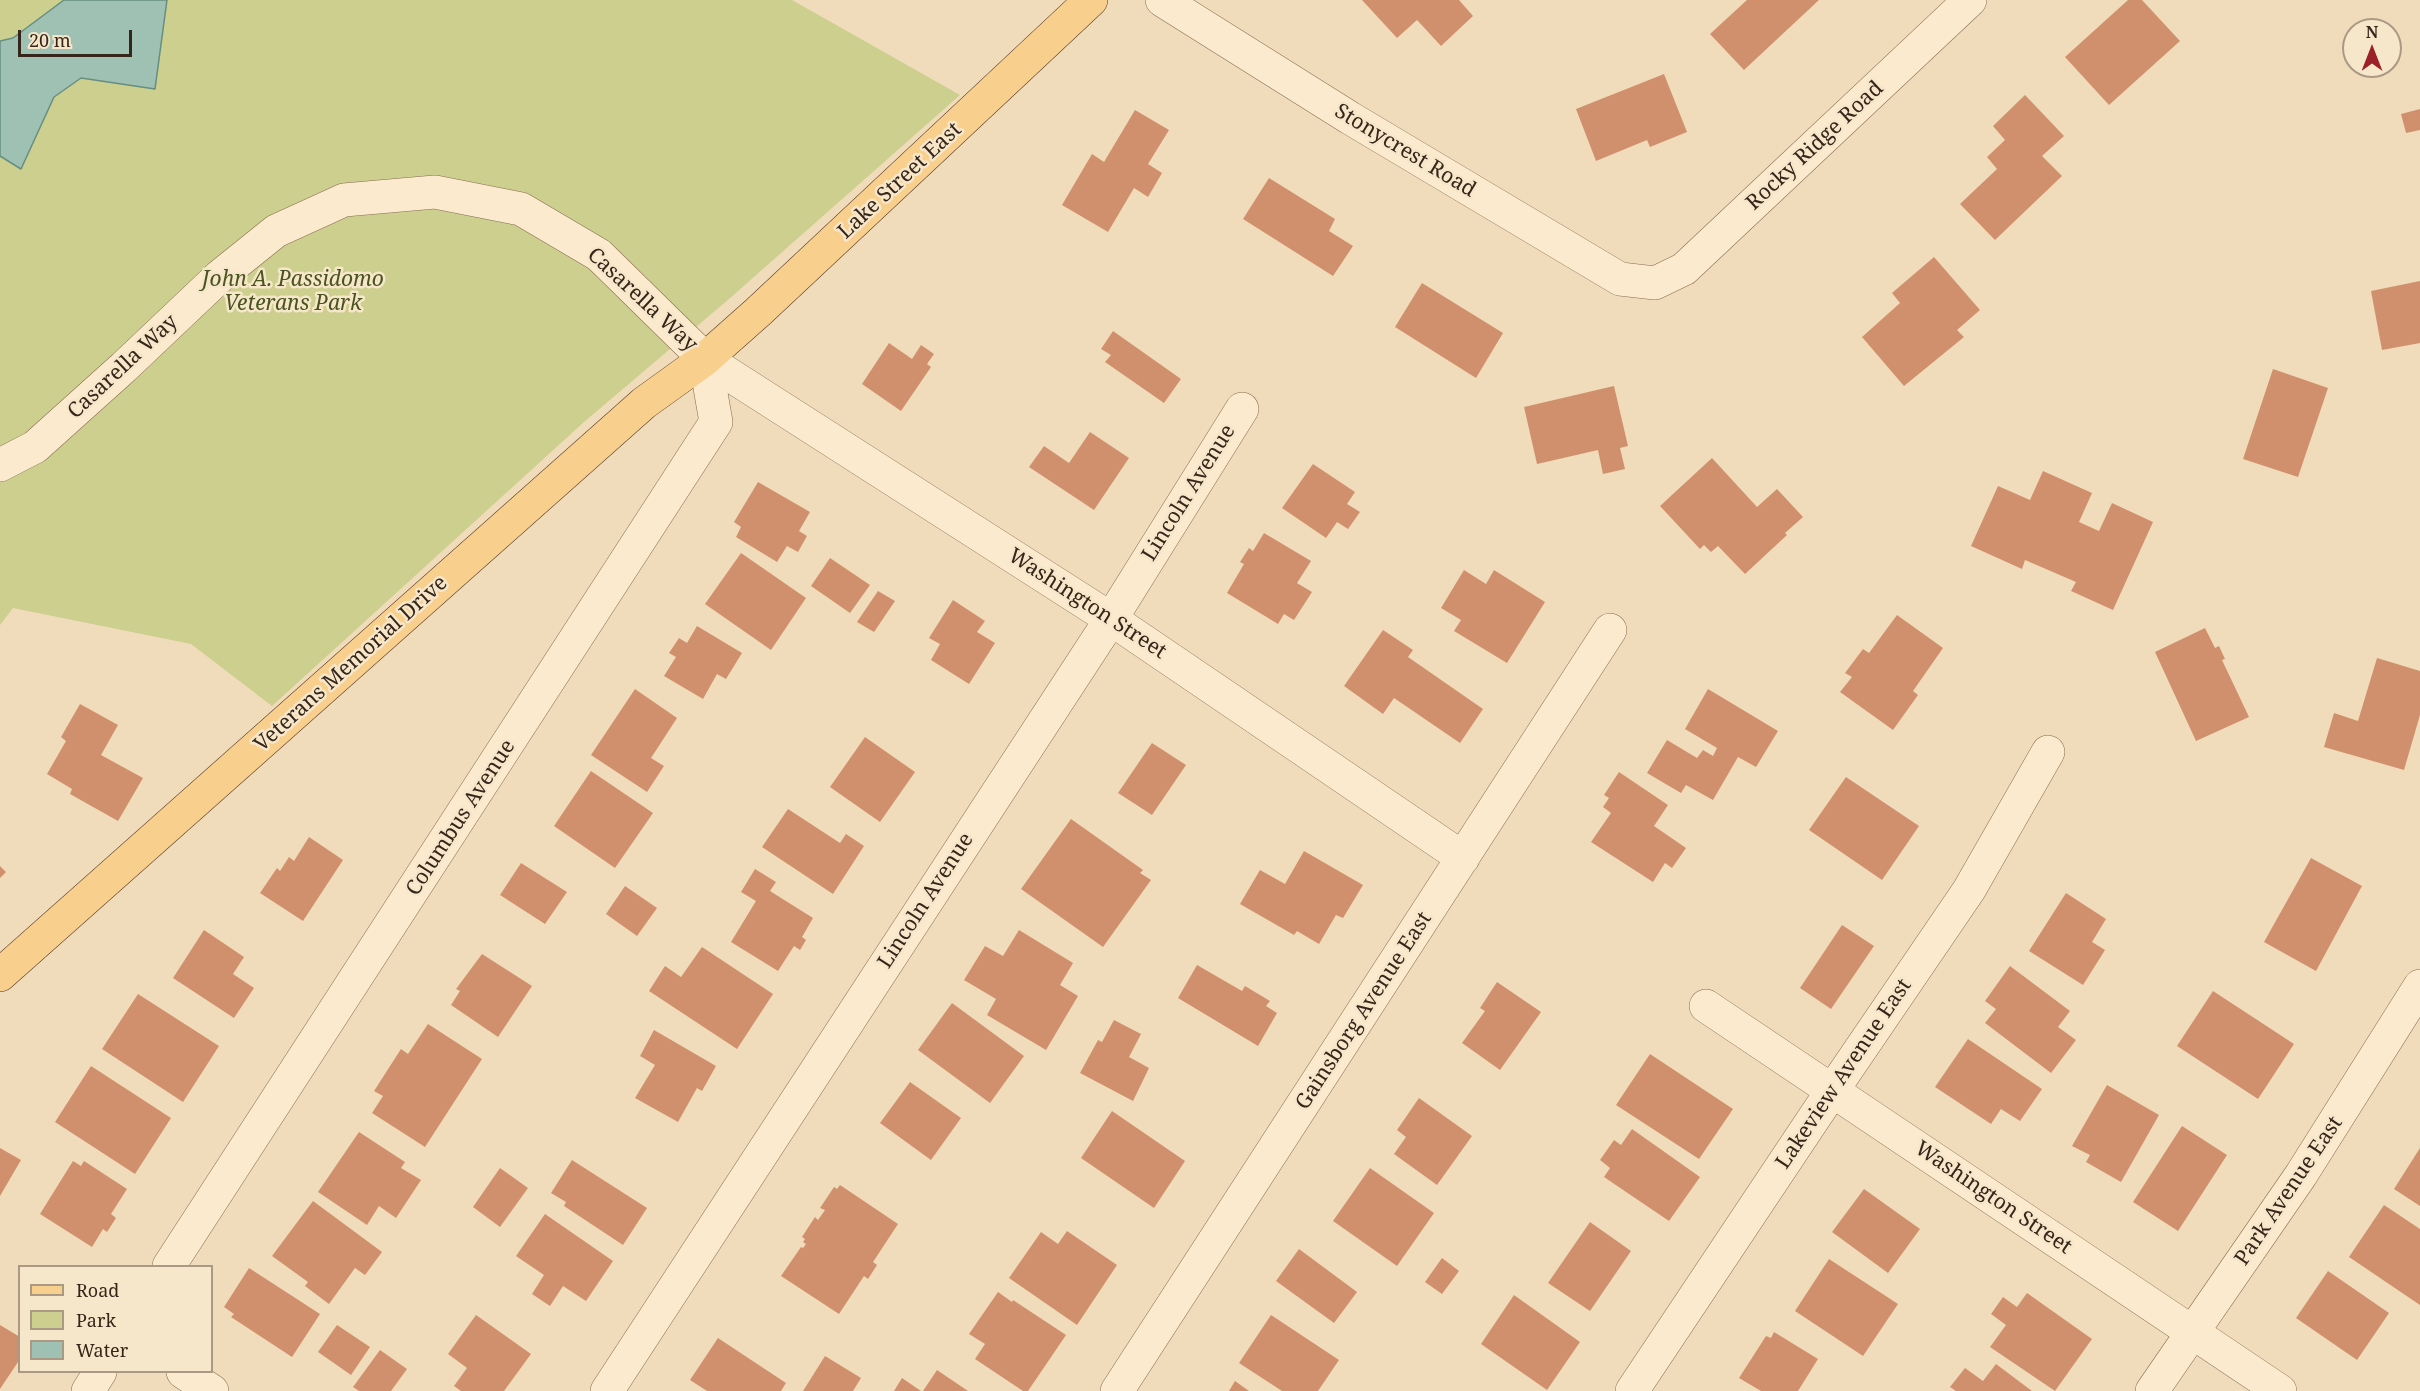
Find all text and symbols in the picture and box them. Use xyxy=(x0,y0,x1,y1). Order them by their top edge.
scale bar xyxy=(21,18,135,56)
north arrow xyxy=(2342,18,2402,78)
text: N xyxy=(2366,21,2378,43)
text: 20 m xyxy=(29,28,71,52)
street label: Rocky Ridge Road xyxy=(1741,76,1889,216)
street label: Stonycrest Road xyxy=(1330,99,1480,203)
street label: Lake Street East xyxy=(833,117,967,245)
street label: Casarella Way xyxy=(582,243,702,357)
park label: John A. Passidomo Veterans Park xyxy=(202,267,384,317)
street label: Casarella Way xyxy=(63,310,183,424)
street label: Lincoln Avenue xyxy=(1137,420,1241,566)
street label: Washington Street xyxy=(1003,543,1171,665)
street label: Veterans Memorial Drive xyxy=(249,571,453,757)
street label: Columbus Avenue xyxy=(401,735,521,901)
street label: Lincoln Avenue xyxy=(873,829,979,973)
street label: Gainsborg Avenue East xyxy=(1291,907,1437,1115)
street label: Lakeview Avenue East xyxy=(1771,974,1917,1174)
street label: Park Avenue East xyxy=(2230,1112,2348,1270)
street label: Washington Street xyxy=(1910,1136,2076,1260)
legend xyxy=(18,1265,213,1373)
text: Road xyxy=(76,1278,119,1302)
text: Park xyxy=(76,1308,116,1332)
text: Water xyxy=(76,1338,128,1362)

